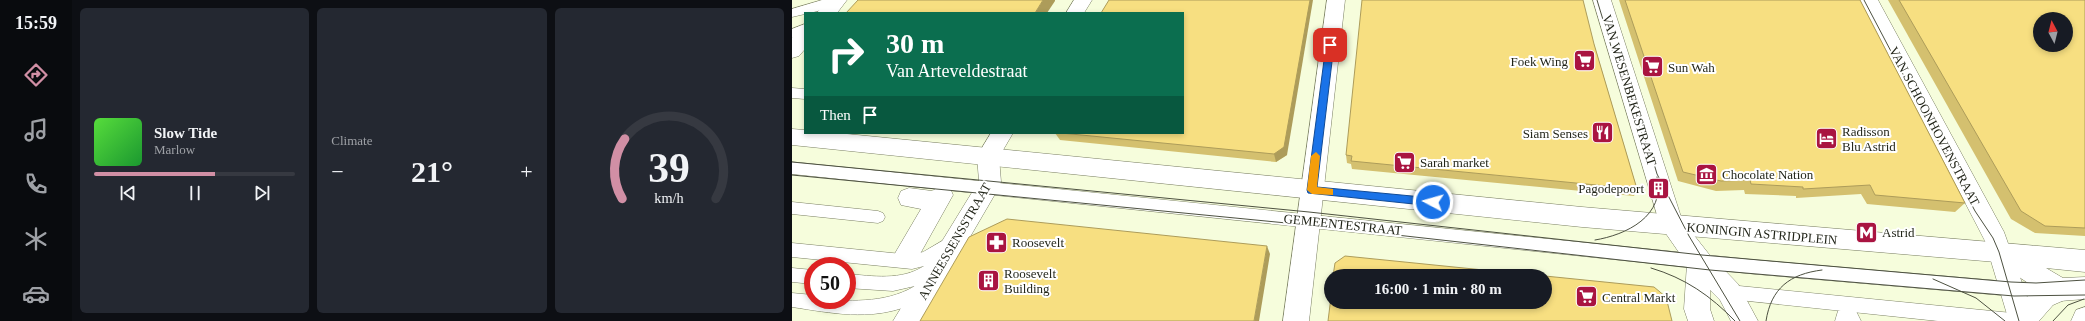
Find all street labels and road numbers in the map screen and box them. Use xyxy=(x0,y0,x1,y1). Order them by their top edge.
street label: VAN WESENBEKESTRAAT xyxy=(1599,13,1660,168)
street label: VAN SCHOONHOVENSTRAAT xyxy=(1886,44,1983,208)
street label: ANNEESSENSSTRAAT xyxy=(915,180,994,302)
street label: GEMEENTESTRAAT xyxy=(1283,211,1403,238)
street label: KONINGIN ASTRIDPLEIN xyxy=(1686,219,1839,248)

